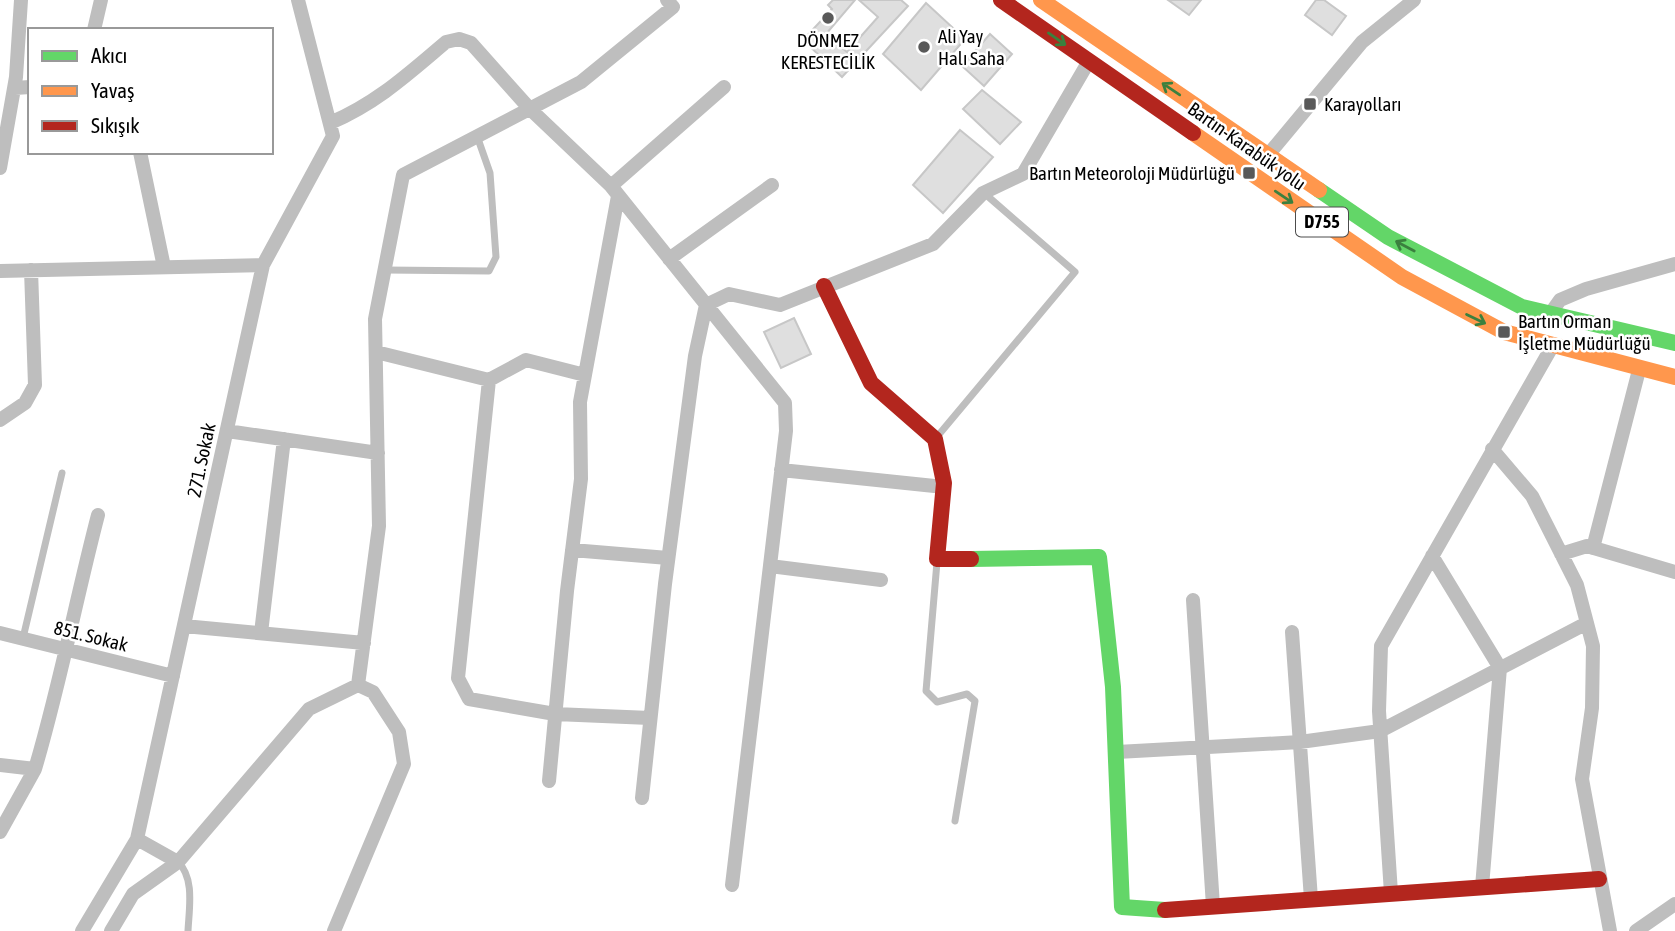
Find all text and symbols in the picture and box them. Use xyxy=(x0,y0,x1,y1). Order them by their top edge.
marker: DÖNMEZ KERESTECİLİK xyxy=(820,10,836,26)
place label: Ali Yay Halı Saha xyxy=(938,25,1005,69)
legend xyxy=(28,28,273,154)
place label: DÖNMEZ KERESTECİLİK xyxy=(781,29,876,73)
one-way arrow xyxy=(1047,32,1066,46)
marker: Ali Yay Halı Saha xyxy=(916,39,932,55)
text: Akıcı xyxy=(91,43,127,67)
text: Yavaş xyxy=(91,78,134,102)
one-way arrow xyxy=(1162,82,1181,96)
place label: Karayolları xyxy=(1324,93,1401,115)
marker: Karayolları xyxy=(1302,96,1318,112)
street label: Bartın-Karabük yolu xyxy=(1184,97,1310,195)
text: Sıkışık xyxy=(91,113,140,137)
place label: Bartın Meteoroloji Müdürlüğü xyxy=(1029,162,1235,184)
marker: Bartın Meteoroloji Müdürlüğü xyxy=(1241,165,1257,181)
one-way arrow xyxy=(1274,190,1294,204)
road number: D755 xyxy=(1296,208,1348,236)
one-way arrow xyxy=(1395,239,1416,252)
place label: Bartın Orman İşletme Müdürlüğü xyxy=(1518,310,1651,354)
one-way arrow xyxy=(1465,312,1486,326)
marker: Bartın Orman İşletme Müdürlüğü xyxy=(1496,324,1512,340)
street label: 271. Sokak xyxy=(182,420,220,499)
street label: 851. Sokak xyxy=(52,616,131,656)

